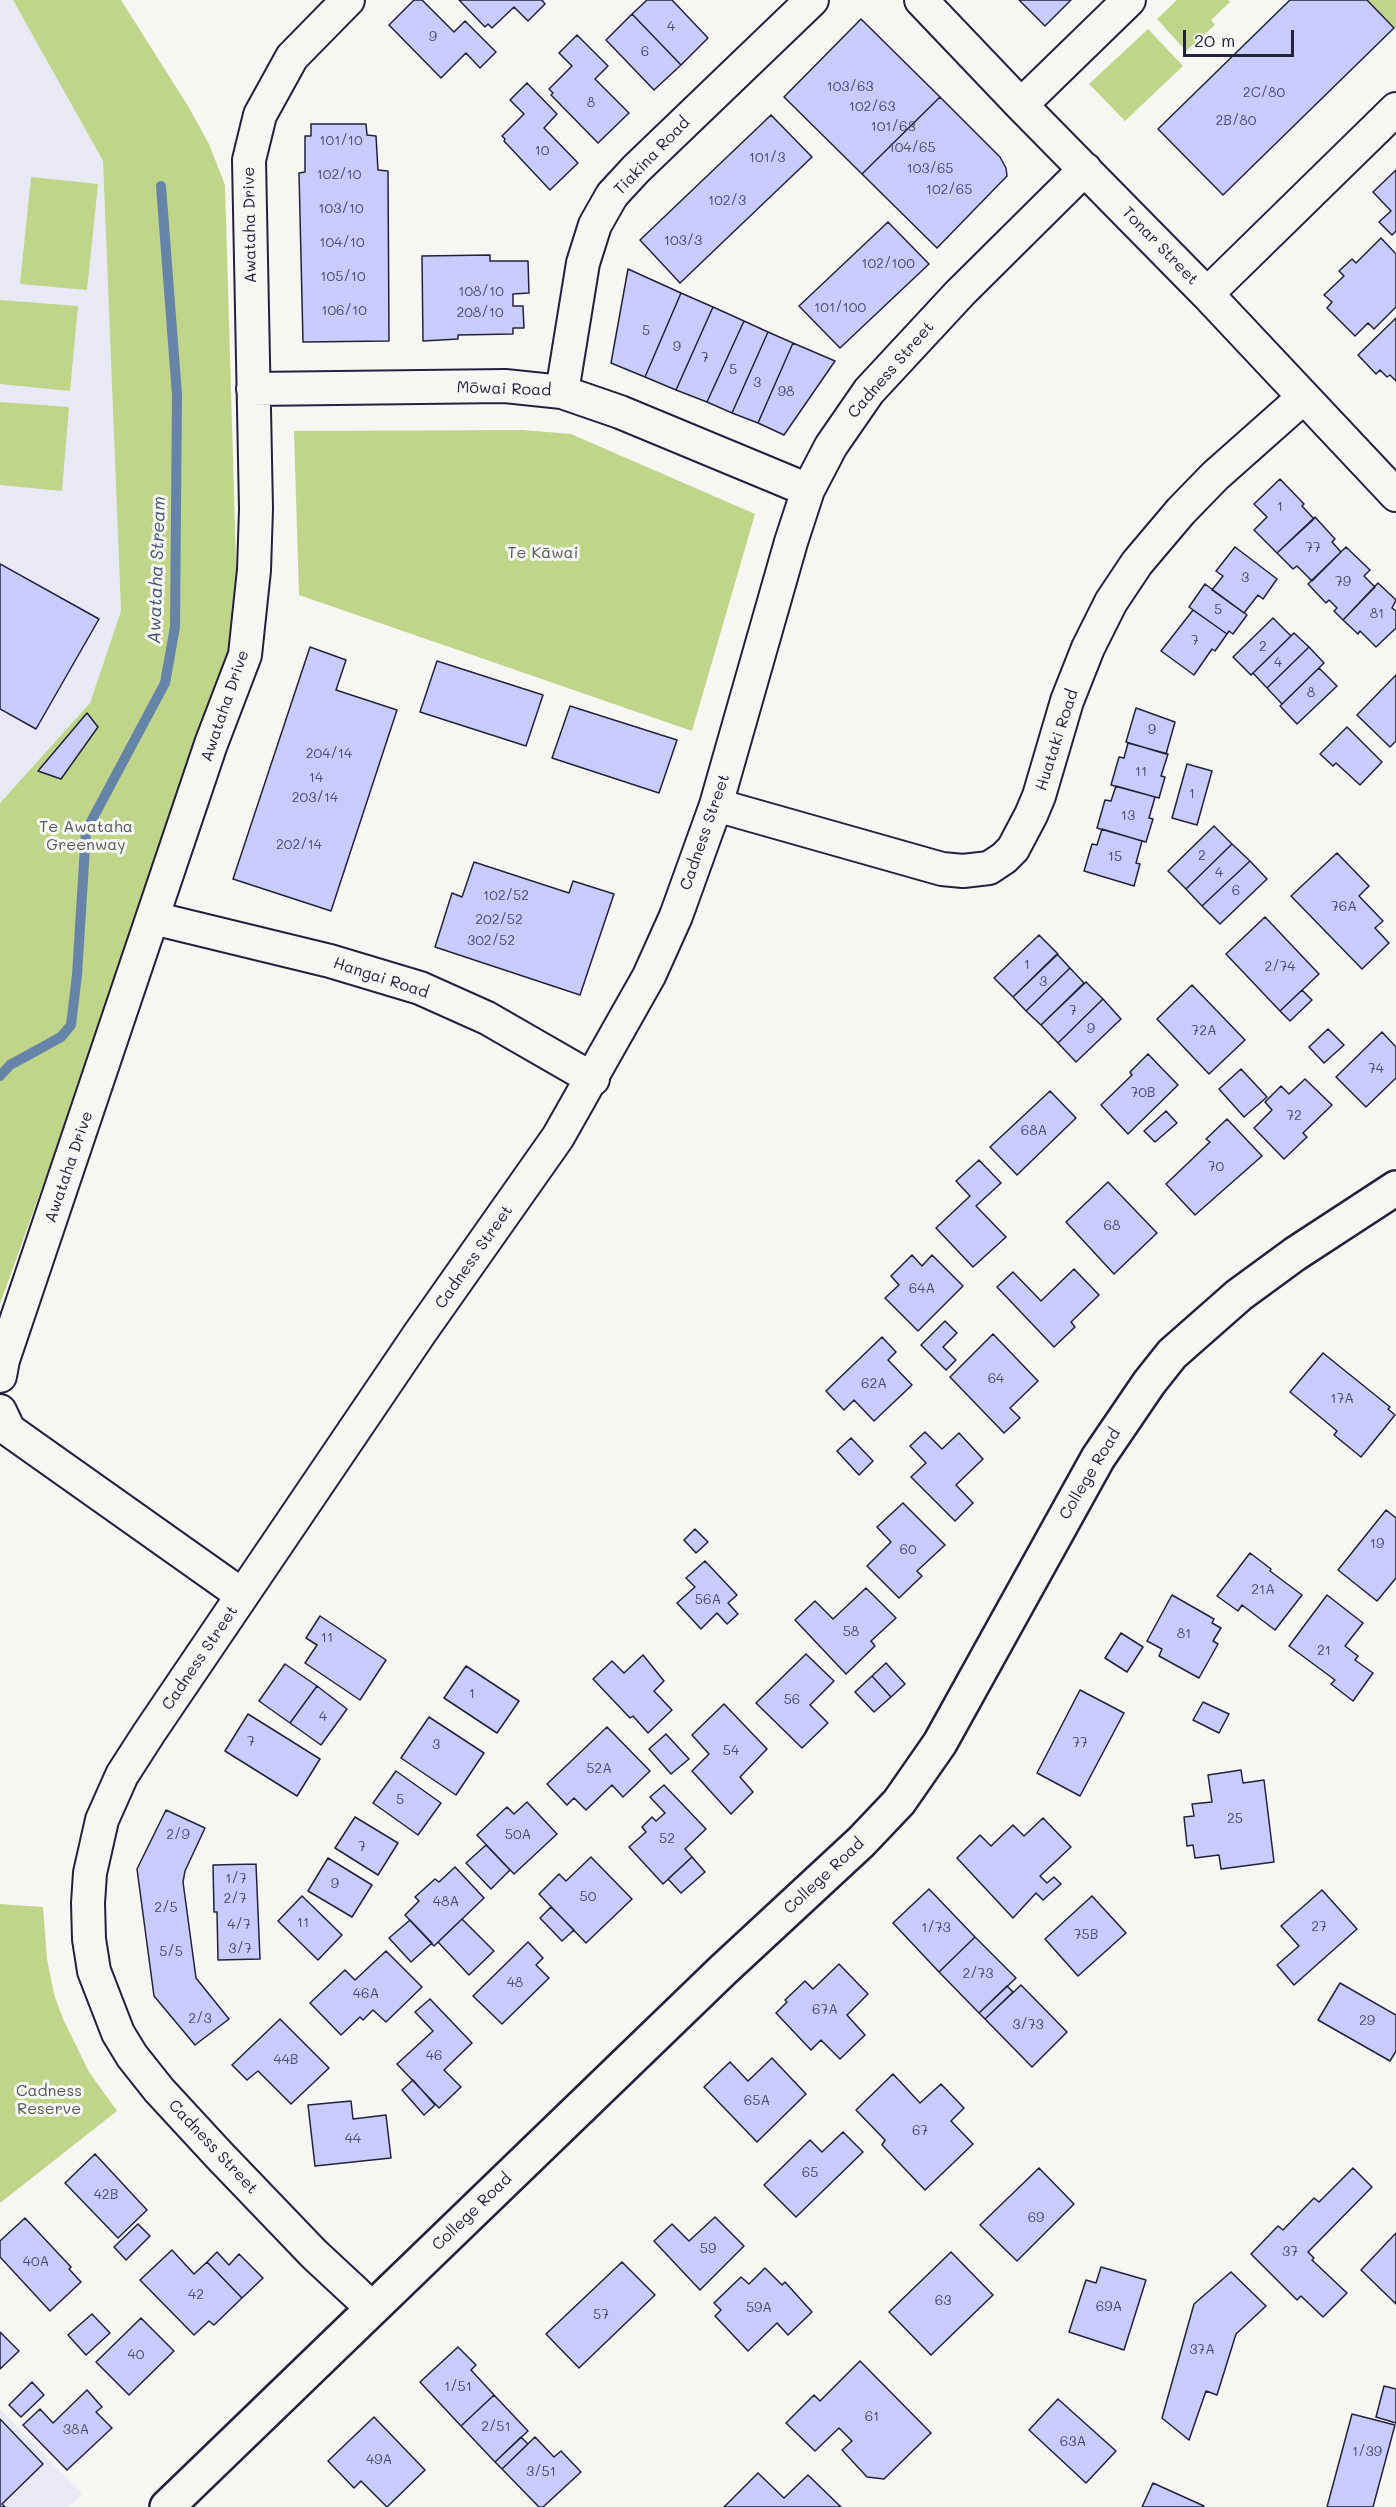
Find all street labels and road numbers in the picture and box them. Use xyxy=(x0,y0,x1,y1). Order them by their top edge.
street label: Tiakina Road xyxy=(610,113,694,199)
street label: Awataha Drive xyxy=(239,166,261,284)
street label: Tonar Street xyxy=(1118,203,1202,289)
street label: Cadness Street xyxy=(844,318,938,422)
street label: Mōwai Road xyxy=(456,378,552,400)
street label: Awataha Drive xyxy=(197,648,253,764)
street label: Huataki Road xyxy=(1032,687,1082,793)
street label: Cadness Street xyxy=(676,771,734,893)
street label: Hangai Road xyxy=(331,954,431,1002)
street label: Awataha Drive xyxy=(41,1109,97,1225)
street label: Cadness Street xyxy=(431,1202,517,1312)
street label: College Road xyxy=(1055,1425,1125,1523)
street label: Cadness Street xyxy=(158,1602,242,1714)
street label: College Road xyxy=(780,1834,868,1918)
street label: Cadness Street xyxy=(164,2096,262,2198)
street label: College Road xyxy=(428,2169,516,2255)

